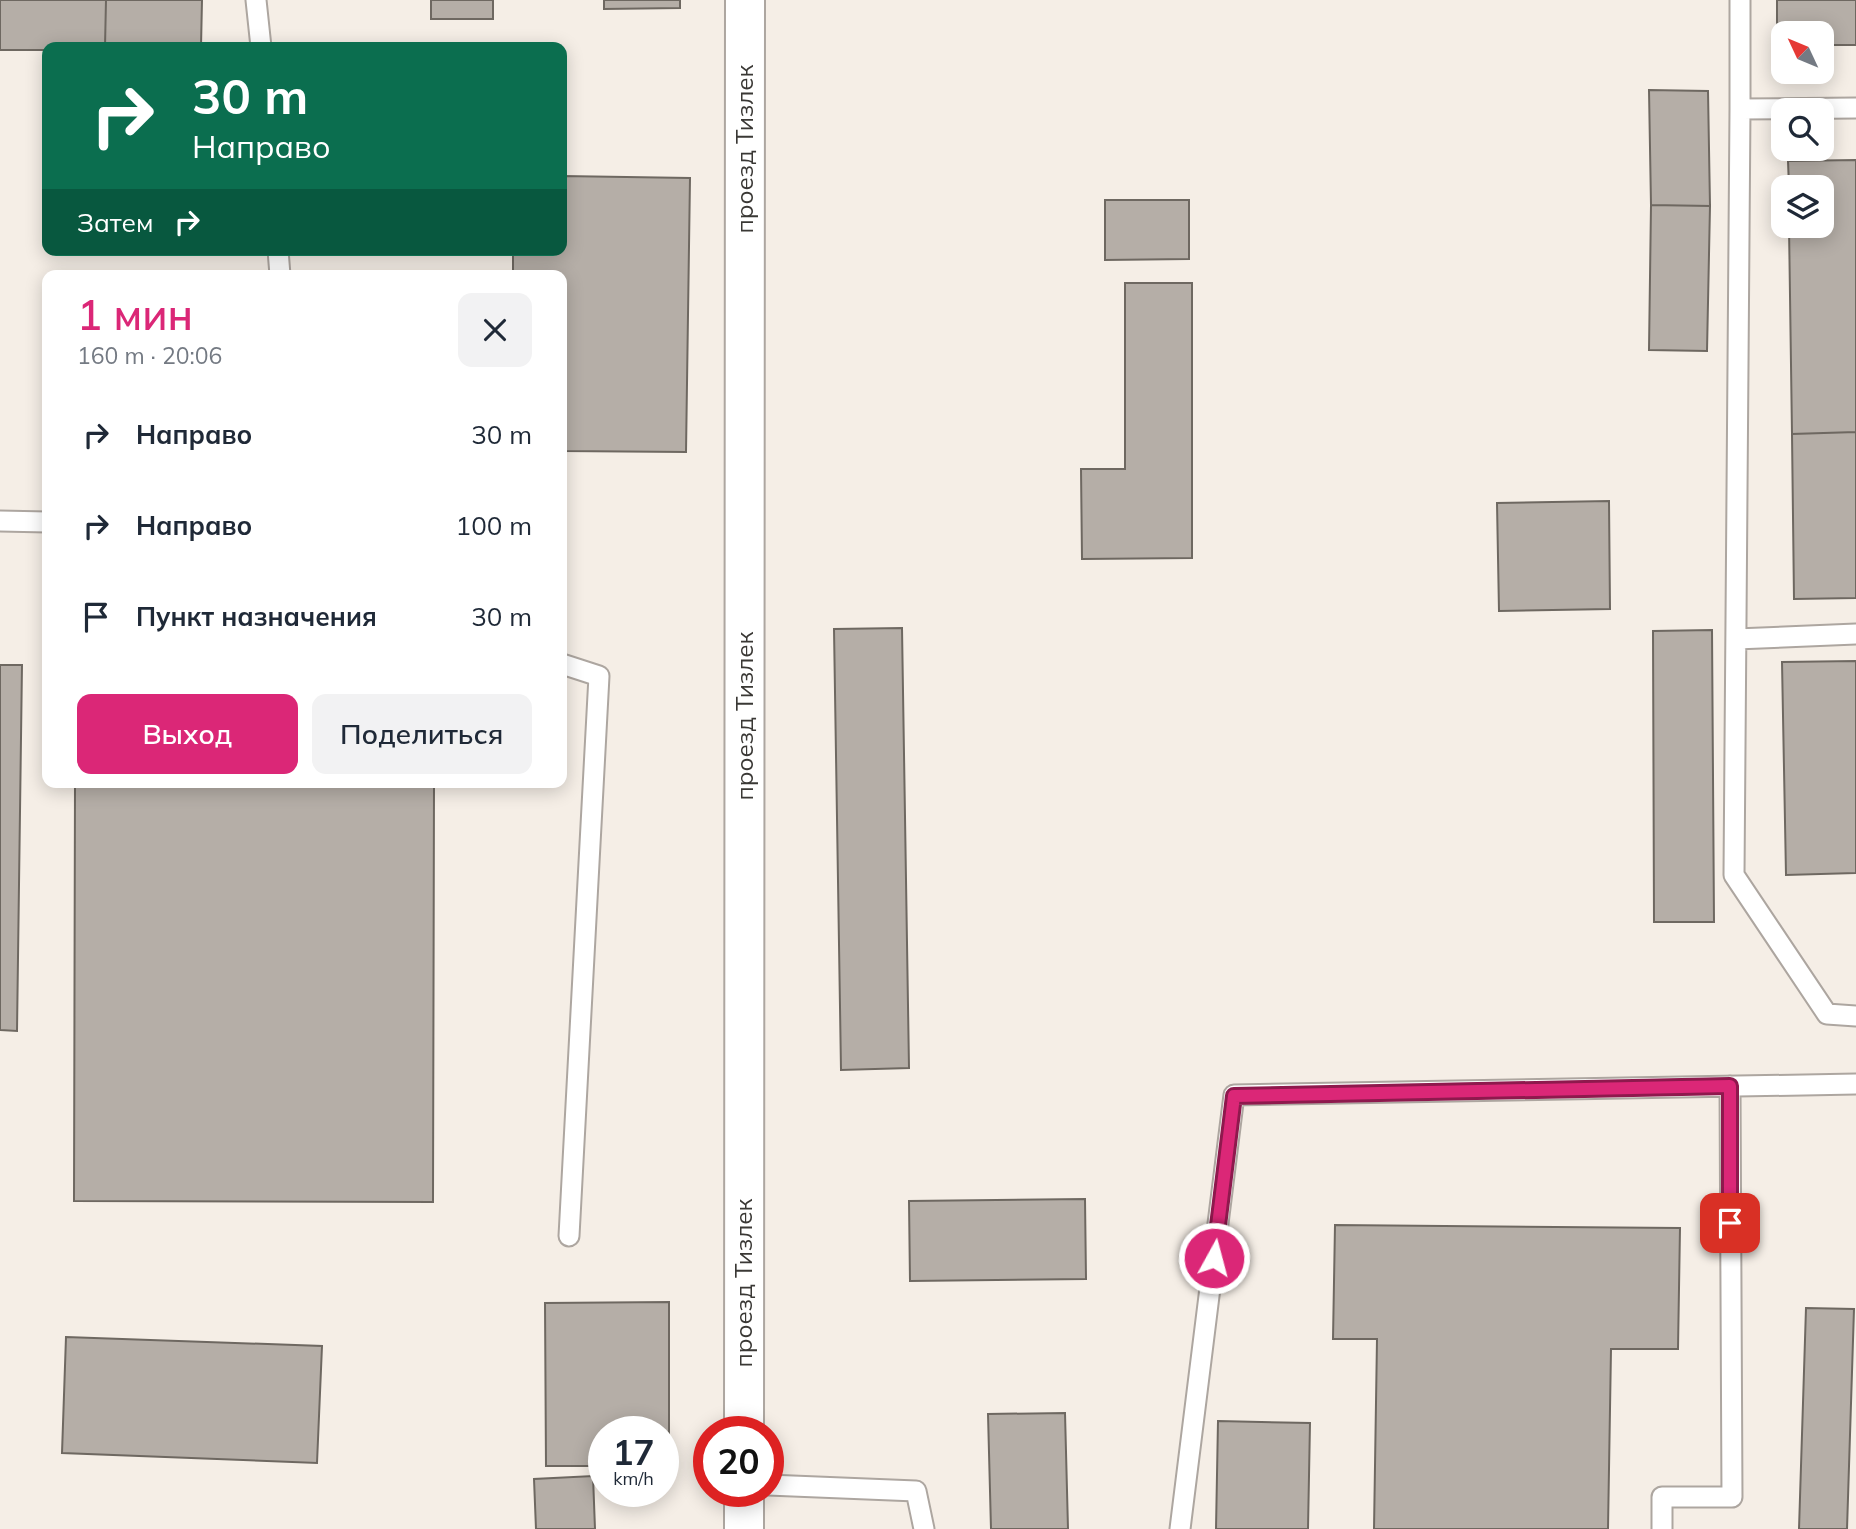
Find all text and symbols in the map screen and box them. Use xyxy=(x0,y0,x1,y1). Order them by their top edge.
north arrow xyxy=(1771,21,1834,84)
map controls xyxy=(1771,21,1834,238)
street label: проезд Тизлек xyxy=(729,64,759,233)
text: 30 m xyxy=(192,65,308,126)
icon: right xyxy=(77,70,168,161)
button: search xyxy=(1771,98,1834,161)
text: Направо xyxy=(192,126,331,166)
button: layers xyxy=(1771,175,1834,238)
icon: right xyxy=(168,203,206,241)
text: Затем xyxy=(77,206,154,239)
text: 1 мин xyxy=(77,288,193,341)
button: close xyxy=(458,293,532,367)
text: 160 m · 20:06 xyxy=(77,341,222,370)
icon: right xyxy=(77,416,115,454)
text: Направо xyxy=(136,418,252,451)
text: 30 m xyxy=(471,418,532,451)
icon: right xyxy=(77,507,115,545)
text: Направо xyxy=(136,509,252,542)
text: 100 m xyxy=(456,509,532,542)
icon: arrive xyxy=(77,598,115,636)
text: Пункт назначения xyxy=(136,600,377,633)
text: 30 m xyxy=(471,600,532,633)
street label: проезд Тизлек xyxy=(729,631,759,800)
button: Выход xyxy=(77,694,298,774)
button: Поделиться xyxy=(312,694,532,774)
pin xyxy=(1700,1193,1760,1253)
street label: проезд Тизлек xyxy=(728,1198,758,1367)
icon: arrive xyxy=(1711,1204,1749,1242)
position arrow xyxy=(1177,1221,1251,1295)
speed limit sign: 20 xyxy=(693,1416,784,1507)
text: 17 xyxy=(612,1430,655,1474)
text: km/h xyxy=(613,1467,654,1490)

